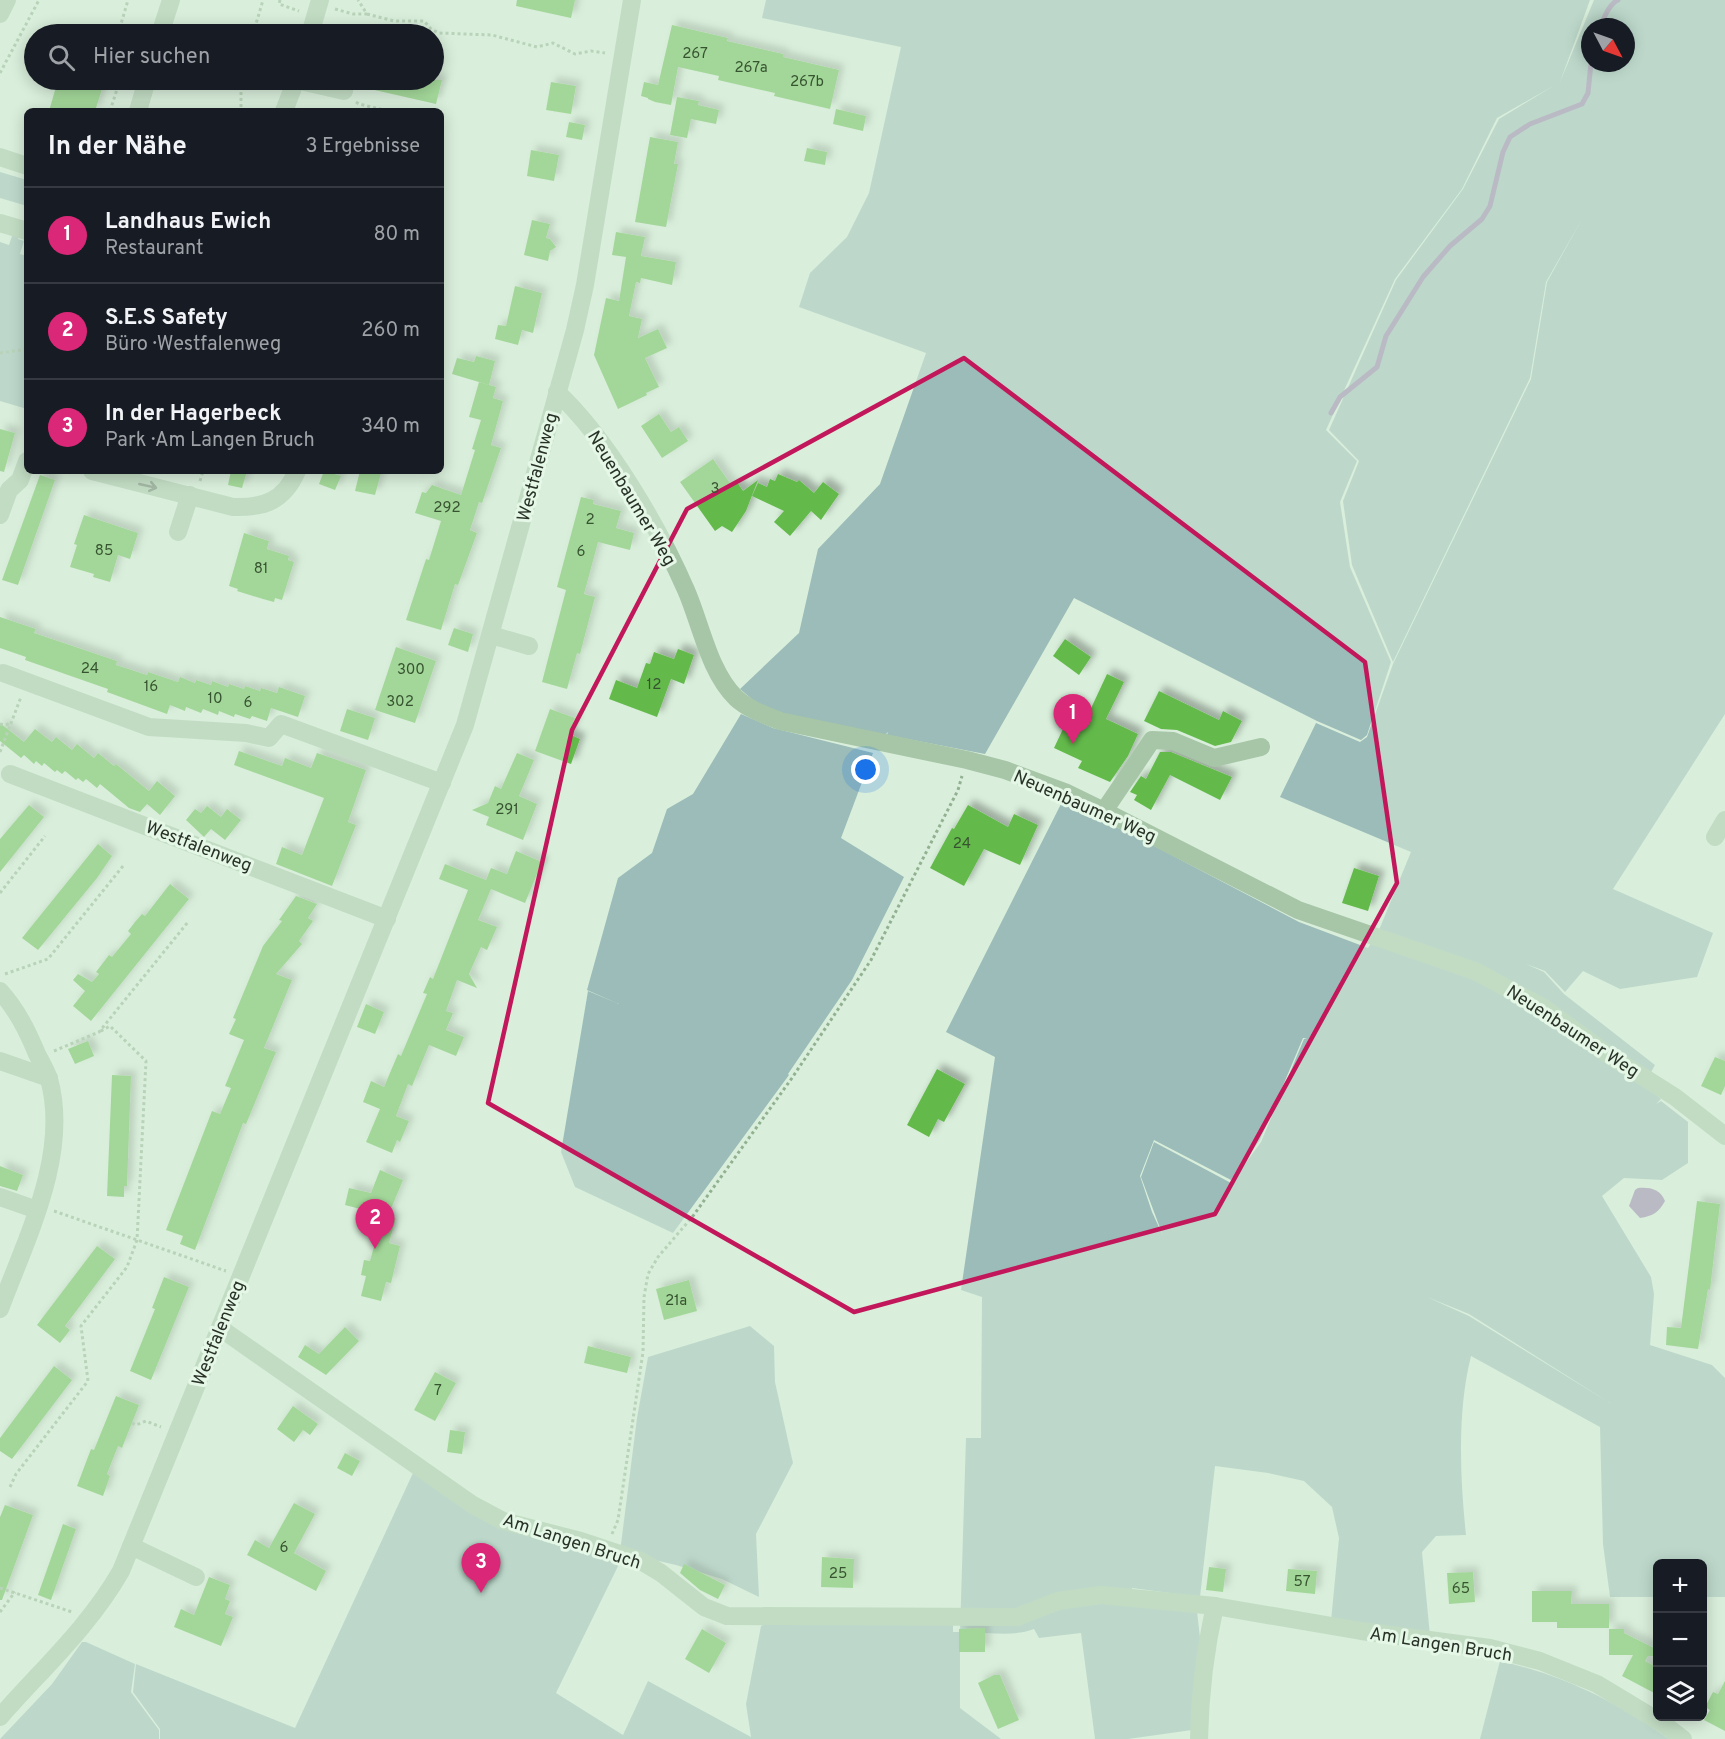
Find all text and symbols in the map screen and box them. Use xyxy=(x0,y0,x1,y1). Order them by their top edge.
north arrow xyxy=(1581,18,1635,72)
search box xyxy=(24,24,444,90)
icon: search xyxy=(45,41,78,74)
text: Hier suchen xyxy=(93,44,210,71)
house number: 267 xyxy=(682,45,708,64)
house number: 267a xyxy=(734,59,768,78)
house number: 267b xyxy=(790,73,824,92)
text: In der Nähe xyxy=(48,131,187,164)
text: 3 Ergebnisse xyxy=(305,134,420,160)
text: Landhaus Ewich xyxy=(105,209,271,236)
text: 1 xyxy=(64,222,72,248)
text: 80 m xyxy=(374,222,420,248)
text: Restaurant xyxy=(105,236,204,262)
text: S.E.S Safety xyxy=(105,305,228,332)
text: 2 xyxy=(61,318,74,344)
text: 260 m xyxy=(361,318,420,344)
text: Büro · Westfalenweg xyxy=(105,332,281,358)
text: In der Hagerbeck xyxy=(105,401,282,428)
street label: Westfalenweg xyxy=(513,410,564,524)
text: 3 xyxy=(62,414,74,440)
text: 340 m xyxy=(361,414,420,440)
street label: Neuenbaumer Weg xyxy=(581,427,680,571)
text: Park · Am Langen Bruch xyxy=(105,428,315,454)
house number: 3 xyxy=(710,480,720,499)
one-way arrow xyxy=(138,481,157,492)
house number: 292 xyxy=(433,499,461,518)
house number: 2 xyxy=(585,511,595,530)
house number: 85 xyxy=(95,542,113,561)
house number: 6 xyxy=(577,543,586,562)
house number: 81 xyxy=(254,560,268,579)
house number: 24 xyxy=(81,660,99,679)
house number: 300 xyxy=(397,661,425,680)
house number: 12 xyxy=(647,676,661,695)
house number: 16 xyxy=(144,678,158,697)
house number: 10 xyxy=(207,690,223,709)
house number: 302 xyxy=(386,693,414,712)
house number: 6 xyxy=(244,694,253,713)
pin: 1 xyxy=(1054,694,1092,744)
your location xyxy=(851,755,880,784)
street label: Neuenbaumer Weg xyxy=(1009,766,1159,849)
house number: 291 xyxy=(495,801,519,820)
street label: Westfalenweg xyxy=(142,817,255,878)
house number: 24 xyxy=(953,835,971,854)
street label: Neuenbaumer Weg xyxy=(1501,981,1643,1084)
pin: 2 xyxy=(356,1200,394,1249)
street label: Westfalenweg xyxy=(188,1277,251,1390)
house number: 21a xyxy=(665,1292,687,1311)
house number: 7 xyxy=(434,1382,442,1401)
street label: Am Langen Bruch xyxy=(500,1509,644,1576)
house number: 6 xyxy=(280,1539,289,1558)
pin: 3 xyxy=(462,1544,500,1593)
map controls xyxy=(1653,1559,1707,1721)
button: + xyxy=(1653,1559,1707,1613)
house number: 25 xyxy=(829,1565,847,1584)
house number: 57 xyxy=(1294,1573,1311,1592)
house number: 65 xyxy=(1452,1580,1470,1599)
button: − xyxy=(1653,1613,1707,1667)
street label: Am Langen Bruch xyxy=(1368,1623,1514,1668)
button: layers xyxy=(1653,1667,1707,1721)

